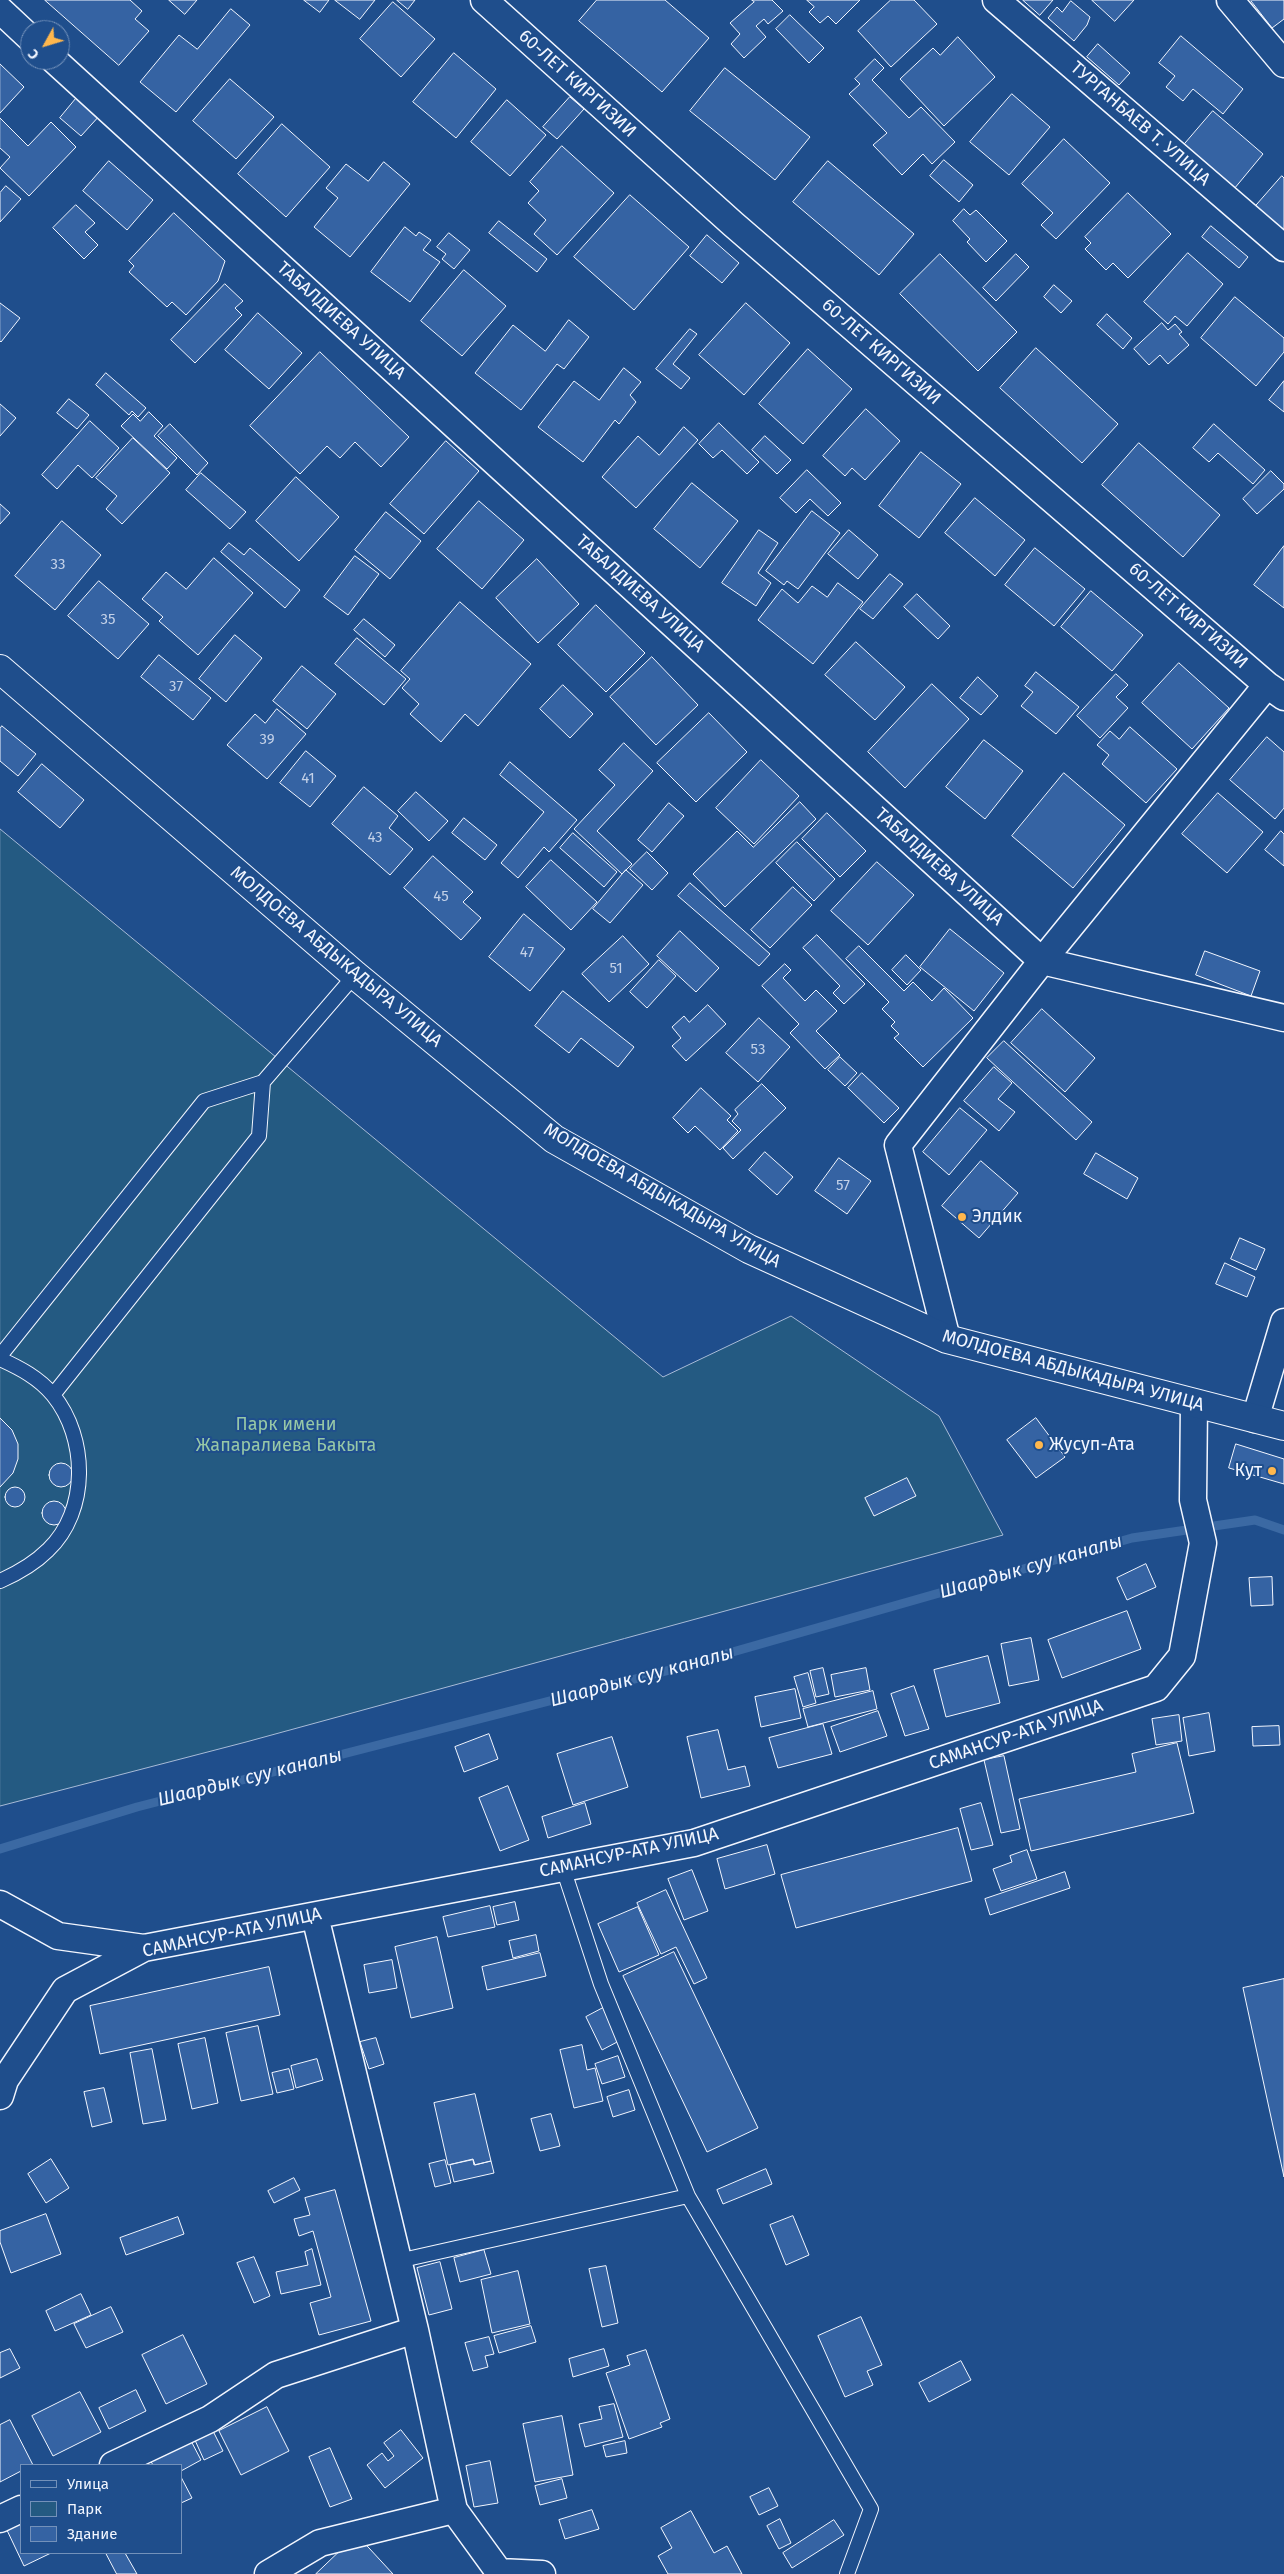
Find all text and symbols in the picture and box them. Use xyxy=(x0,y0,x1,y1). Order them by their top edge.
north arrow xyxy=(20,20,70,70)
street label: 60-ЛЕТ КИРГИЗИИ xyxy=(514,26,640,142)
text: С xyxy=(25,46,43,63)
street label: ТУРГАНБАЕВ Т. УЛИЦА xyxy=(1066,57,1214,191)
street label: ТАБАЛДИЕВА УЛИЦА xyxy=(272,258,410,384)
street label: 60-ЛЕТ КИРГИЗИИ xyxy=(817,294,945,410)
street label: ТАБАЛДИЕВА УЛИЦА xyxy=(571,531,709,657)
house number: 33 xyxy=(51,556,65,574)
street label: 60-ЛЕТ КИРГИЗИИ xyxy=(1124,558,1252,674)
house number: 35 xyxy=(101,611,115,629)
house number: 37 xyxy=(169,678,183,696)
house number: 39 xyxy=(259,731,275,749)
house number: 41 xyxy=(301,770,315,788)
street label: ТАБАЛДИЕВА УЛИЦА xyxy=(870,804,1008,930)
house number: 43 xyxy=(367,829,383,847)
street label: МОЛДОЕВА АБДЫКАДЫРА УЛИЦА xyxy=(226,862,446,1052)
house number: 45 xyxy=(433,888,449,906)
house number: 47 xyxy=(520,944,534,962)
house number: 51 xyxy=(609,960,623,978)
house number: 53 xyxy=(751,1041,765,1059)
street label: МОЛДОЕВА АБДЫКАДЫРА УЛИЦА xyxy=(540,1119,784,1273)
house number: 57 xyxy=(836,1177,850,1195)
place label: Элдик xyxy=(972,1206,1022,1228)
marker: Элдик xyxy=(956,1211,968,1223)
street label: МОЛДОЕВА АБДЫКАДЫРА УЛИЦА xyxy=(940,1326,1206,1416)
park label: Парк имени Жапаралиева Бакыта xyxy=(196,1414,376,1456)
place label: Жусуп-Ата xyxy=(1049,1434,1135,1456)
marker: Жусуп-Ата xyxy=(1033,1439,1045,1451)
place label: Кут xyxy=(1235,1460,1262,1482)
marker: Кут xyxy=(1266,1465,1278,1477)
water label: Шаардык суу каналы xyxy=(937,1530,1125,1604)
water label: Шаардык суу каналы xyxy=(548,1642,736,1712)
street label: САМАНСУР-АТА УЛИЦА xyxy=(926,1695,1106,1775)
water label: Шаардык суу каналы xyxy=(155,1744,345,1812)
street label: САМАНСУР-АТА УЛИЦА xyxy=(537,1823,721,1883)
street label: САМАНСУР-АТА УЛИЦА xyxy=(140,1903,324,1963)
legend xyxy=(20,2464,182,2554)
text: Улица xyxy=(67,2475,109,2493)
text: Парк xyxy=(67,2500,102,2518)
text: Здание xyxy=(67,2525,117,2543)

